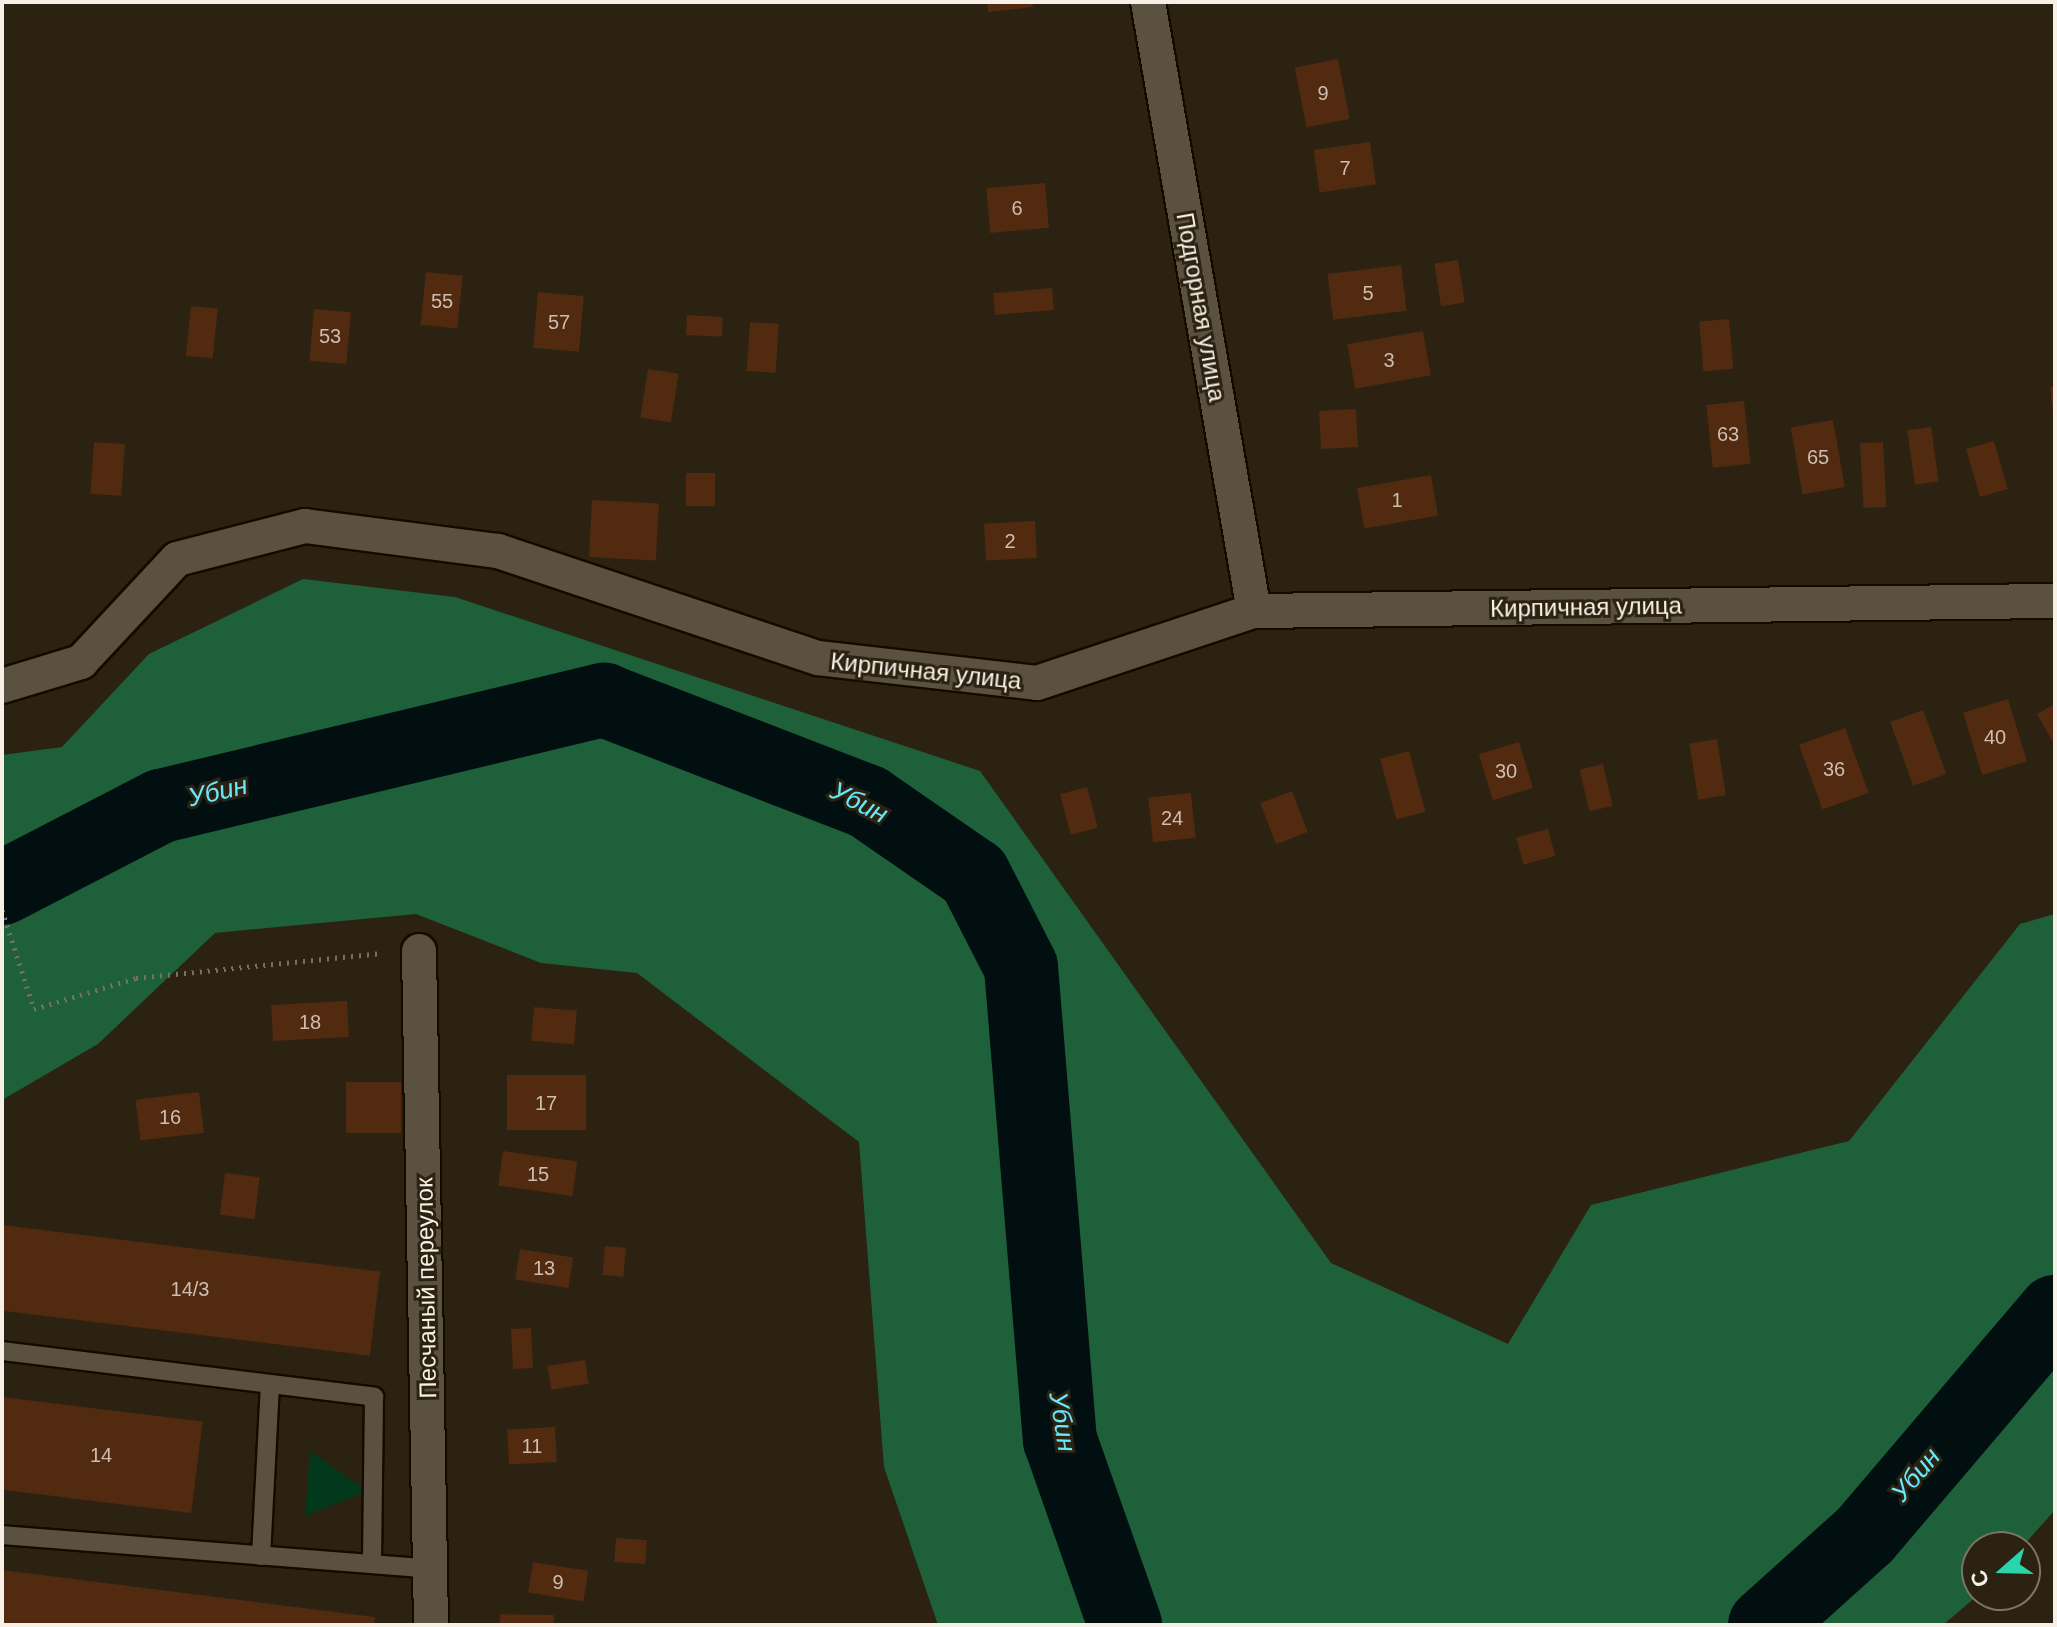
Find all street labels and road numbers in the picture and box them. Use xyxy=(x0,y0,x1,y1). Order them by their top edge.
street label: Подгорная улица xyxy=(1170,210,1232,404)
street label: Кирпичная улица xyxy=(1490,591,1682,623)
street label: Кирпичная улица xyxy=(829,647,1023,695)
street label: Песчаный переулок xyxy=(410,1177,442,1399)

